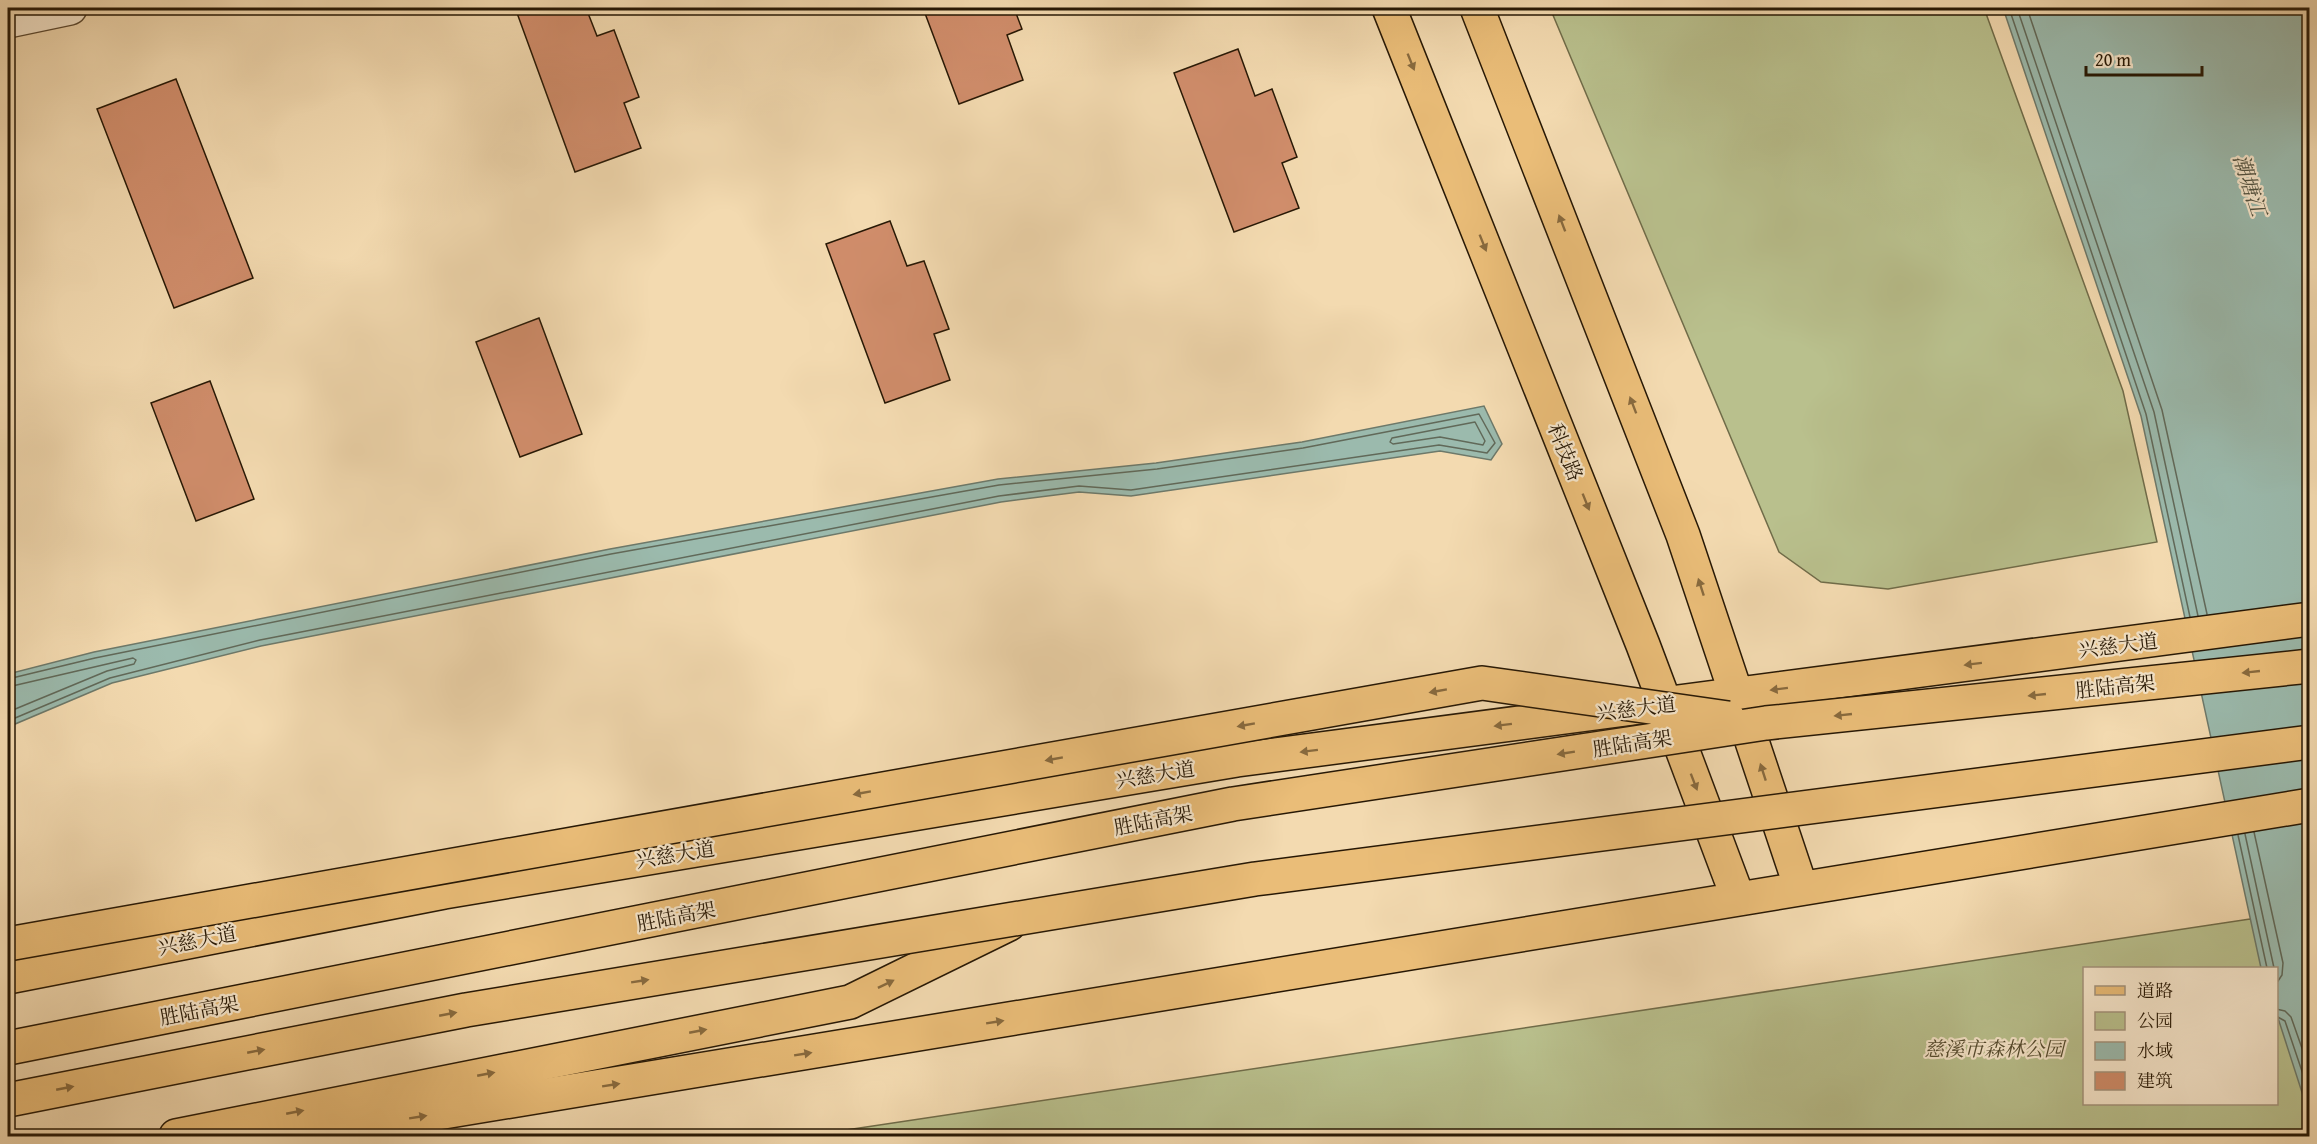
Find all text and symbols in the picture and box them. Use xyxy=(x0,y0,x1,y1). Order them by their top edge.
scale bar xyxy=(2086,39,2202,77)
text: 20 m xyxy=(2095,46,2131,73)
one-way arrow xyxy=(1407,53,1416,71)
water label: 潮塘江 xyxy=(2226,150,2275,223)
one-way arrow xyxy=(1556,214,1566,232)
one-way arrow xyxy=(1479,234,1488,252)
one-way arrow xyxy=(1627,396,1637,414)
street label: 科技路 xyxy=(1541,419,1591,485)
one-way arrow xyxy=(1582,493,1591,511)
one-way arrow xyxy=(1696,578,1705,596)
street label: 兴慈大道 xyxy=(2077,626,2159,664)
one-way arrow xyxy=(1963,659,1982,668)
street label: 胜陆高架 xyxy=(2074,667,2156,705)
one-way arrow xyxy=(2242,667,2261,677)
one-way arrow xyxy=(1770,684,1789,694)
one-way arrow xyxy=(1428,687,1447,696)
street label: 兴慈大道 xyxy=(1595,689,1677,727)
one-way arrow xyxy=(2027,690,2046,700)
one-way arrow xyxy=(1833,710,1852,720)
one-way arrow xyxy=(1236,721,1255,730)
one-way arrow xyxy=(1493,721,1512,730)
street label: 胜陆高架 xyxy=(1590,722,1674,764)
one-way arrow xyxy=(1300,746,1319,755)
one-way arrow xyxy=(1557,749,1576,758)
street label: 兴慈大道 xyxy=(1113,753,1197,795)
one-way arrow xyxy=(1044,755,1063,764)
one-way arrow xyxy=(1757,763,1767,781)
one-way arrow xyxy=(1689,773,1699,791)
one-way arrow xyxy=(852,789,871,798)
street label: 胜陆高架 xyxy=(1111,798,1195,842)
street label: 兴慈大道 xyxy=(633,833,717,875)
street label: 胜陆高架 xyxy=(634,894,718,938)
street label: 兴慈大道 xyxy=(155,918,239,962)
legend xyxy=(2083,967,2278,1105)
one-way arrow xyxy=(631,977,650,986)
text: 道路 xyxy=(2137,977,2173,1004)
one-way arrow xyxy=(877,980,895,990)
street label: 胜陆高架 xyxy=(157,988,241,1032)
text: 公园 xyxy=(2137,1007,2173,1034)
one-way arrow xyxy=(438,1009,457,1018)
one-way arrow xyxy=(986,1017,1005,1026)
one-way arrow xyxy=(688,1026,707,1035)
park label: 慈溪市森林公园 xyxy=(1924,1034,2067,1063)
text: 水域 xyxy=(2137,1037,2173,1064)
one-way arrow xyxy=(247,1046,266,1055)
one-way arrow xyxy=(794,1049,813,1058)
text: 建筑 xyxy=(2137,1067,2173,1094)
one-way arrow xyxy=(477,1069,496,1078)
one-way arrow xyxy=(601,1081,620,1090)
one-way arrow xyxy=(55,1083,74,1092)
one-way arrow xyxy=(286,1107,305,1116)
one-way arrow xyxy=(409,1112,428,1121)

